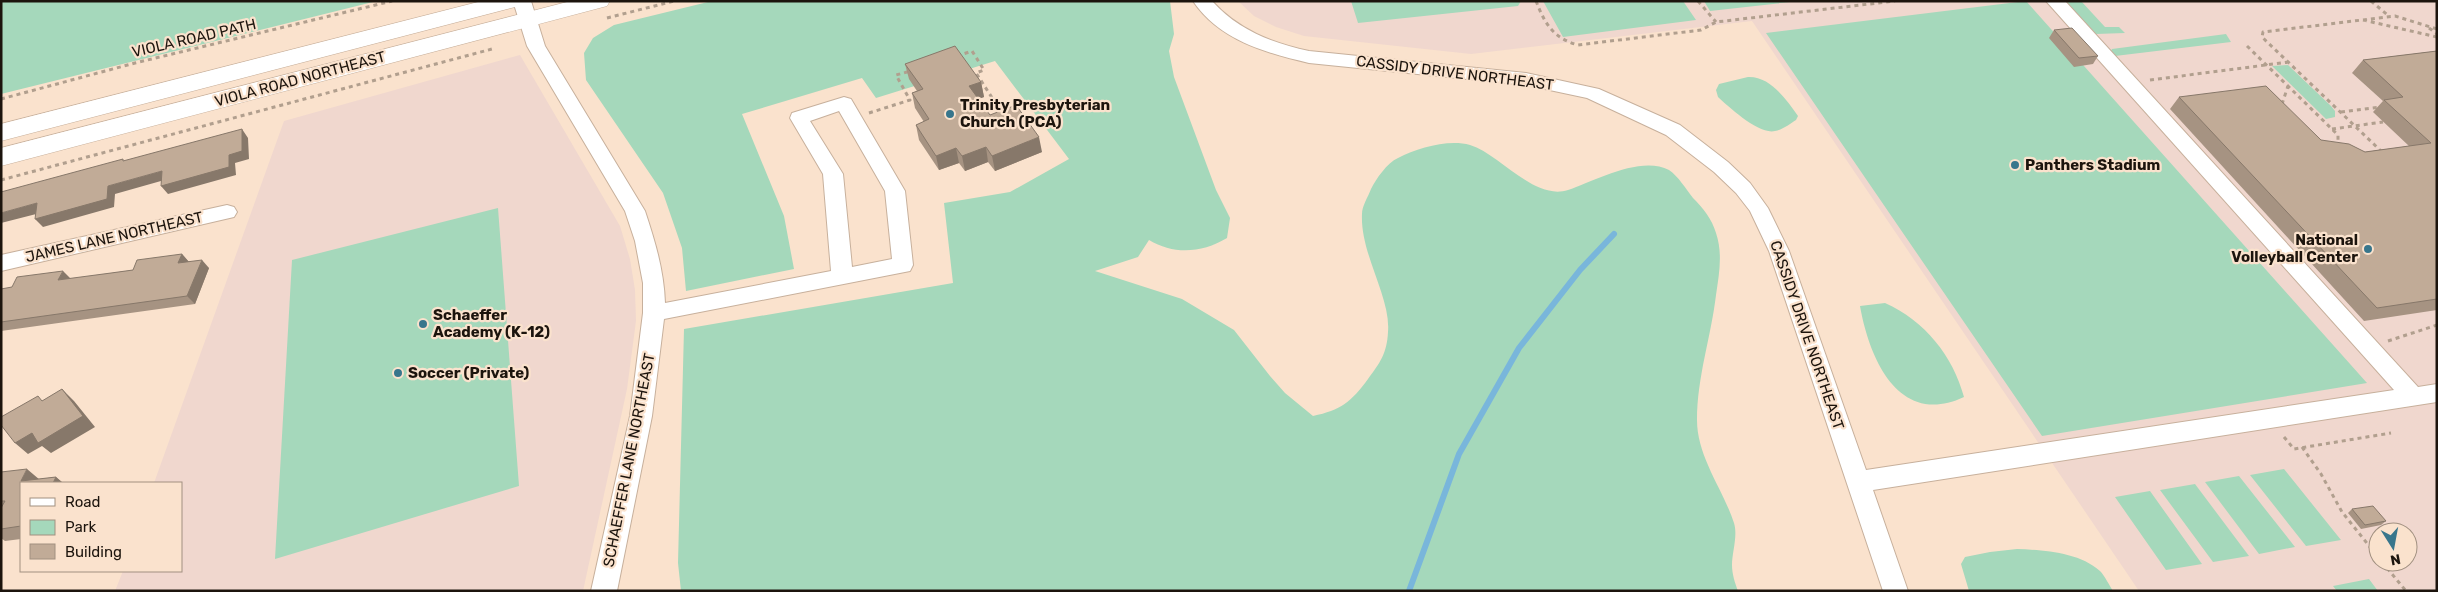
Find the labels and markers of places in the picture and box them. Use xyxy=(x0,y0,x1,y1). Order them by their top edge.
place label: Trinity Presbyterian Church (PCA) xyxy=(960,96,1110,131)
marker: Trinity Presbyterian Church (PCA) xyxy=(944,108,956,120)
place label: Panthers Stadium xyxy=(2025,156,2160,174)
marker: Panthers Stadium xyxy=(2009,159,2021,171)
place label: National Volleyball Center xyxy=(2231,231,2358,266)
marker: National Volleyball Center xyxy=(2362,243,2374,255)
place label: Schaeffer Academy (K-12) xyxy=(433,306,550,341)
marker: Schaeffer Academy (K-12) xyxy=(417,318,429,330)
place label: Soccer (Private) xyxy=(408,364,529,382)
marker: Soccer (Private) xyxy=(392,367,404,379)

